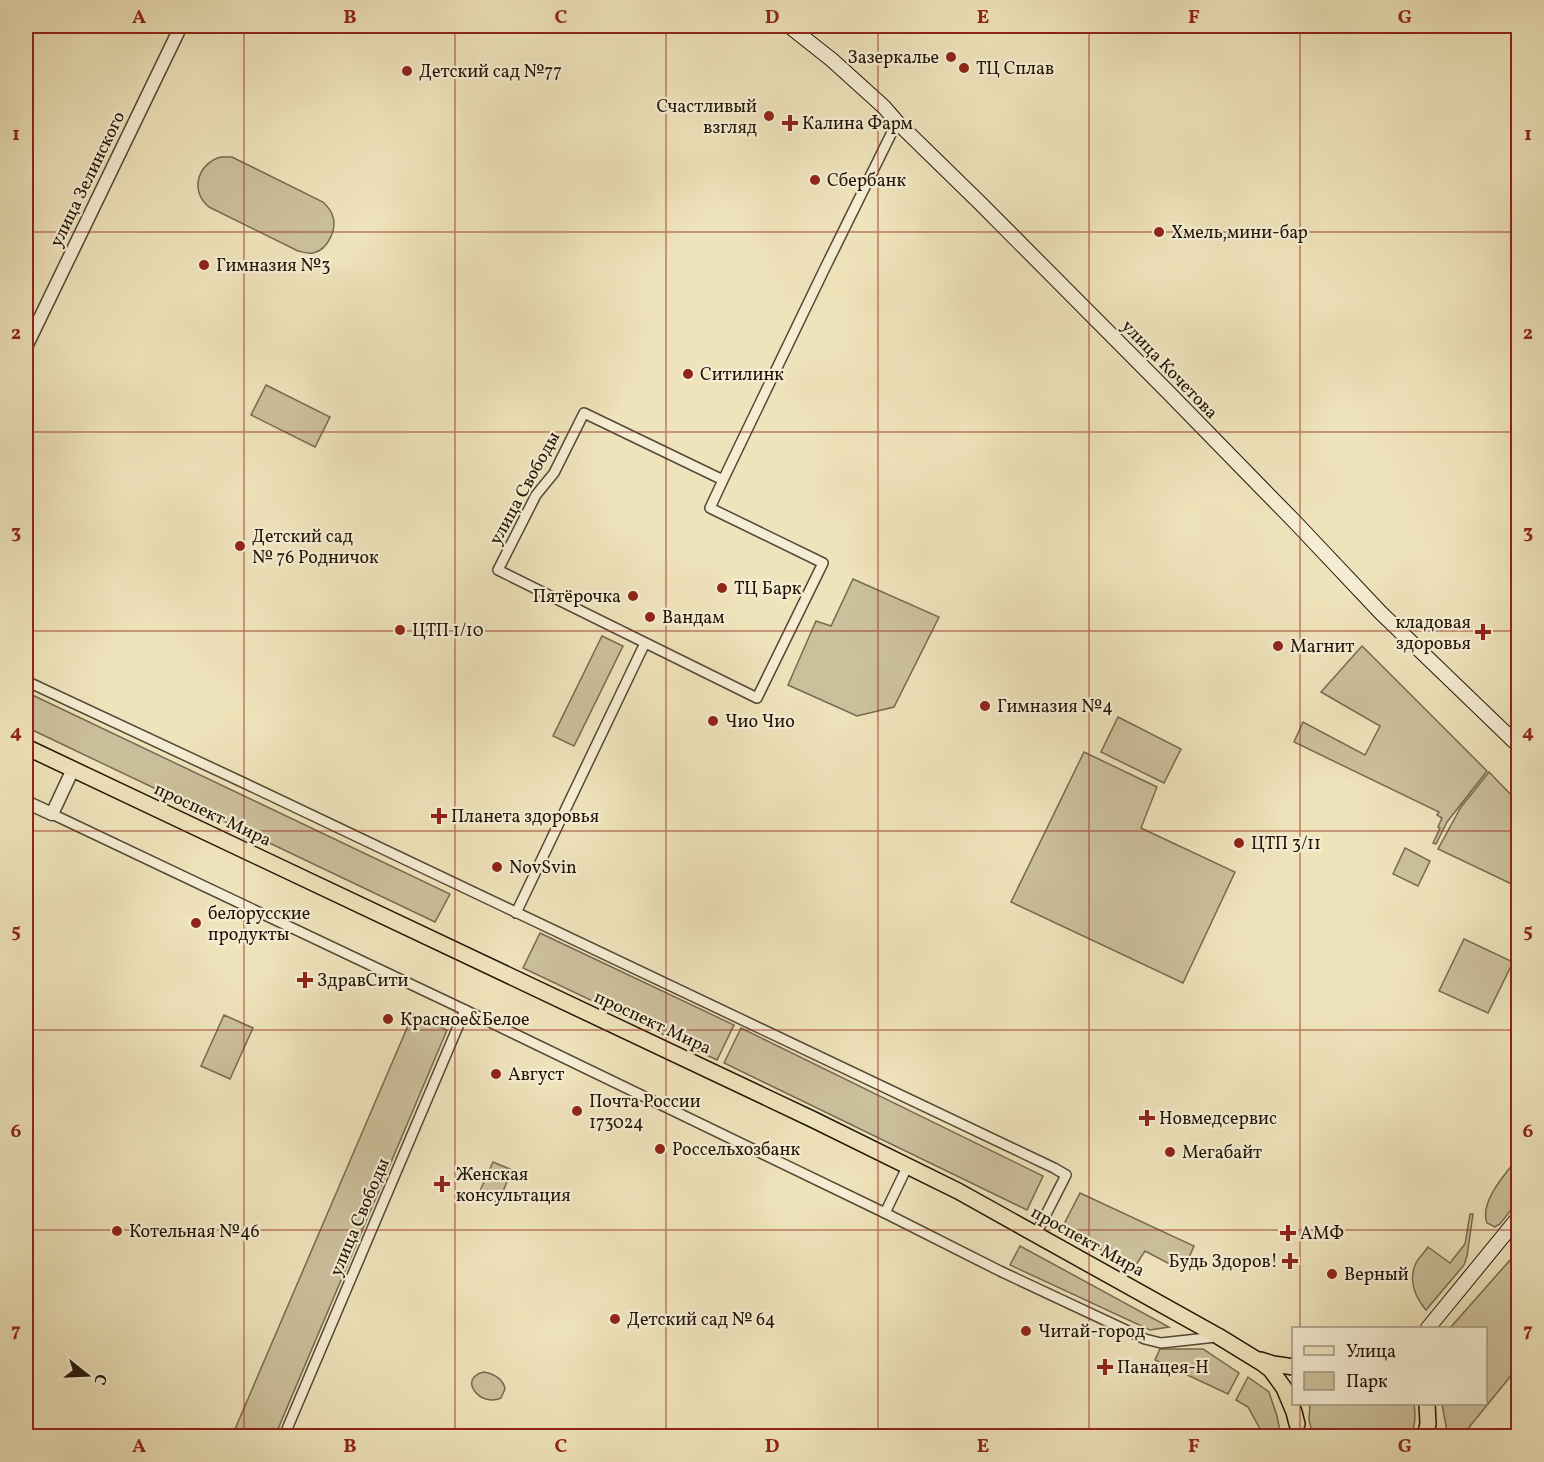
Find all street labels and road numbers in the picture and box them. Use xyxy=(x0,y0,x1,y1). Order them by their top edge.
street label: улица Зелинского xyxy=(45,107,132,252)
street label: улица Кочетова xyxy=(1115,315,1223,425)
street label: улица Свободы xyxy=(484,427,567,550)
street label: проспект Мира xyxy=(150,777,275,853)
street label: проспект Мира xyxy=(590,985,715,1061)
street label: улица Свободы xyxy=(324,1154,397,1281)
street label: проспект Мира xyxy=(1026,1201,1149,1284)

